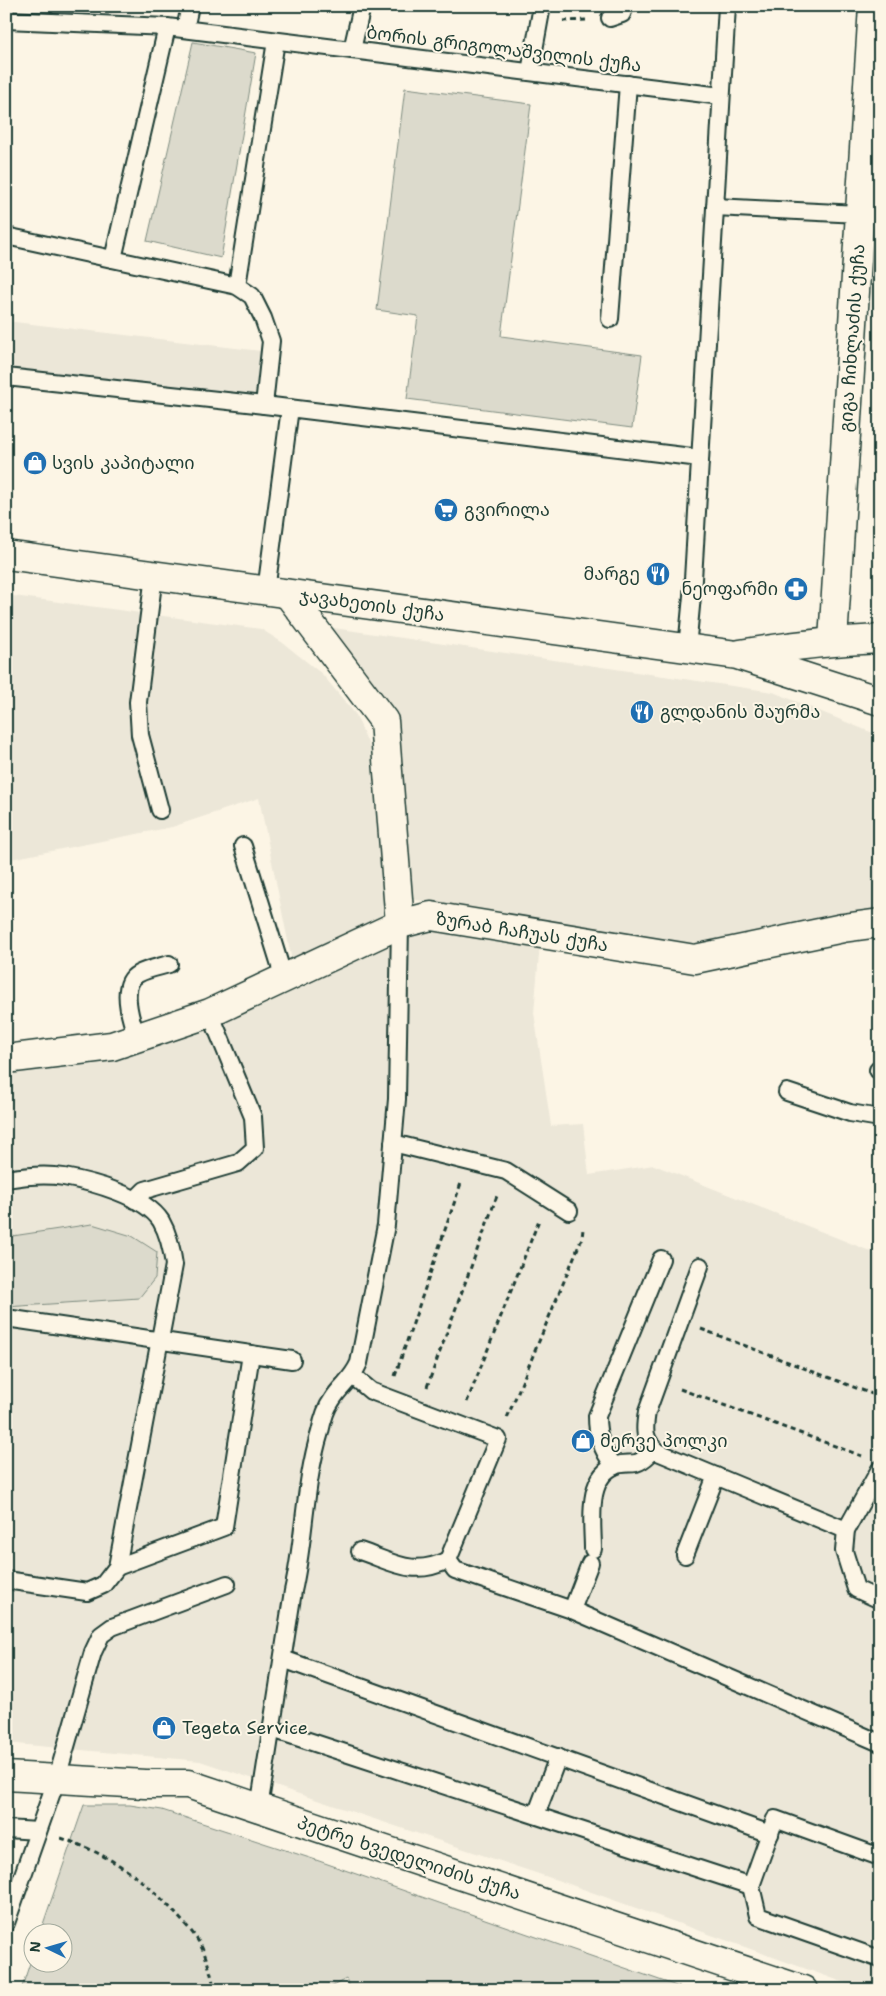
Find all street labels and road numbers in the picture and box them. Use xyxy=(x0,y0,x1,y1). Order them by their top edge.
street label: ბორის გრიგოლაშვილის ქუჩა xyxy=(365,20,643,78)
street label: გიგა ჩიხლაძის ქუჩა xyxy=(833,243,871,433)
street label: ჯავახეთის ქუჩა xyxy=(298,583,446,627)
street label: ზურაბ ჩაჩუას ქუჩა xyxy=(434,907,610,957)
street label: პეტრე ხვედელიძის ქუჩა xyxy=(294,1810,524,1906)

